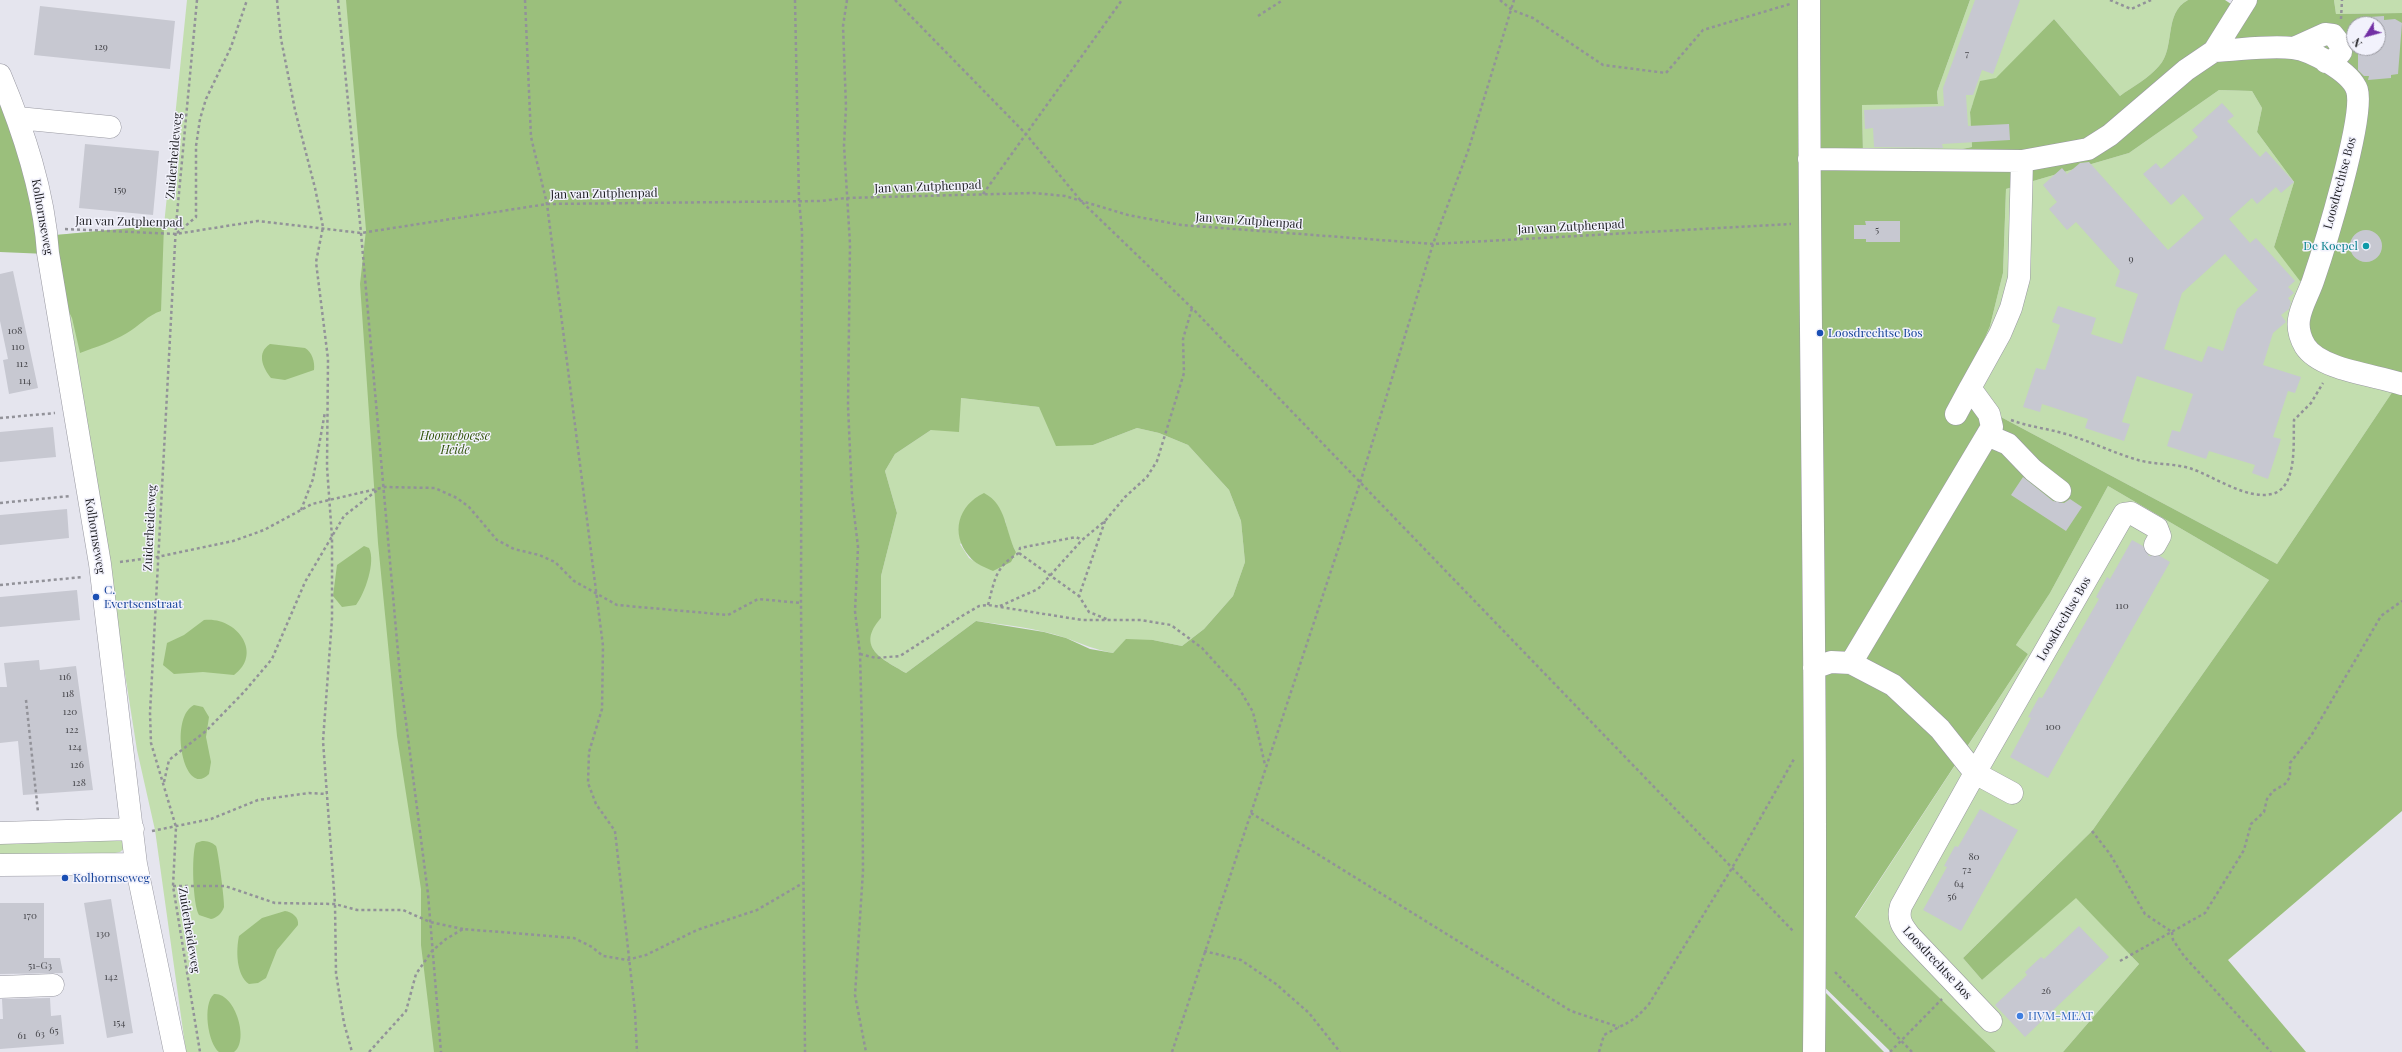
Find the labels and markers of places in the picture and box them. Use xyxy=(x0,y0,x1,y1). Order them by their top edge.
place label: De Koepel xyxy=(2303,239,2358,253)
marker: De Koepel xyxy=(2361,241,2371,251)
place label: Loosdrechtse Bos xyxy=(1828,326,1923,340)
marker: Loosdrechtse Bos xyxy=(1815,328,1825,338)
place label: C. Evertsenstraat xyxy=(104,583,182,611)
marker: C. Evertsenstraat xyxy=(91,592,101,602)
place label: Kolhornseweg xyxy=(73,871,150,885)
marker: Kolhornseweg xyxy=(60,873,70,883)
place label: HVM-MEAT xyxy=(2028,1009,2093,1023)
marker: HVM-MEAT xyxy=(2015,1011,2025,1021)

